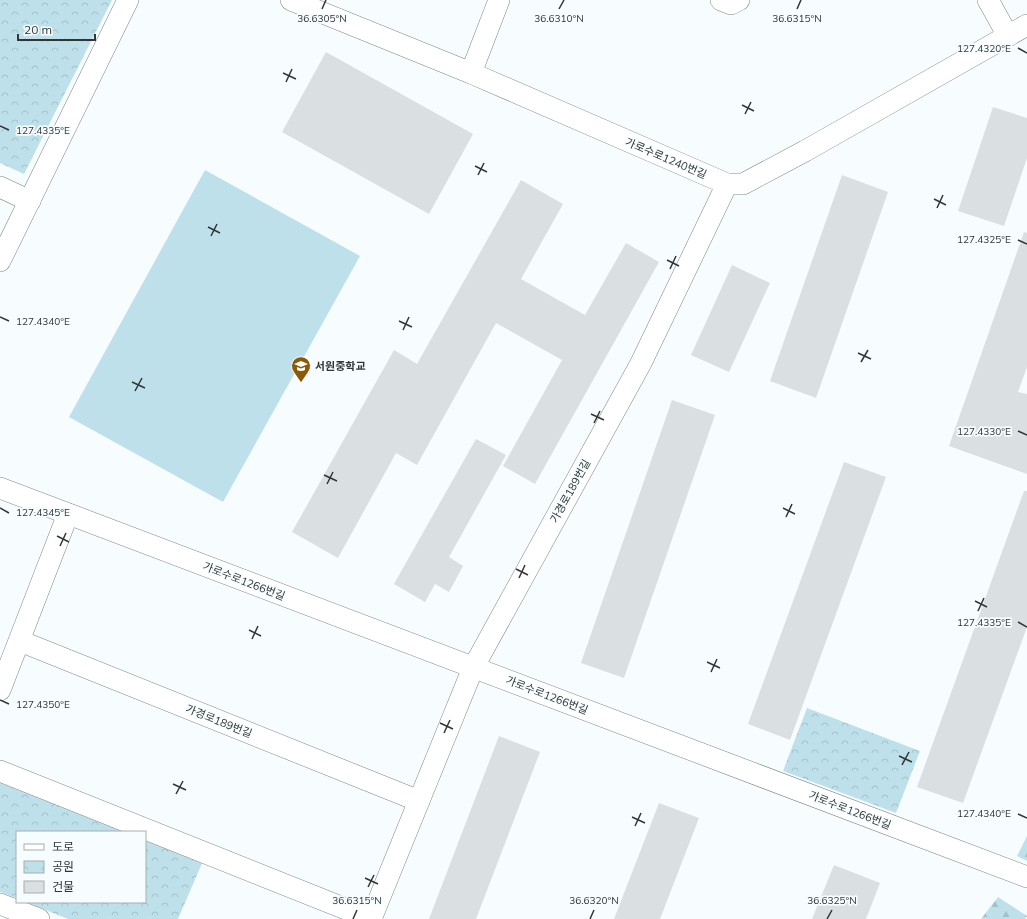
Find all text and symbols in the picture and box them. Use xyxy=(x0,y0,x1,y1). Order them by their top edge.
text: 36.6305°N xyxy=(297,12,347,25)
text: 36.6310°N xyxy=(534,12,584,25)
text: 36.6315°N xyxy=(772,12,822,25)
scale bar xyxy=(18,16,95,42)
text: 20 m xyxy=(24,22,52,37)
text: 127.4320°E xyxy=(957,42,1011,55)
text: 127.4335°E xyxy=(16,124,70,137)
street label: 가로수로1240번길 xyxy=(623,135,709,181)
text: 127.4325°E xyxy=(957,233,1011,246)
text: 127.4340°E xyxy=(16,315,70,328)
school or university icon: 서원중학교 xyxy=(290,355,312,383)
place label: 서원중학교 xyxy=(315,359,366,373)
text: 127.4330°E xyxy=(957,425,1011,438)
street label: 가경로189번길 xyxy=(547,457,593,525)
text: 127.4345°E xyxy=(16,506,70,519)
street label: 가로수로1266번길 xyxy=(201,559,287,603)
text: 127.4335°E xyxy=(957,616,1011,629)
street label: 가로수로1266번길 xyxy=(504,673,590,717)
text: 127.4350°E xyxy=(16,698,70,711)
street label: 가경로189번길 xyxy=(184,701,254,741)
street label: 가로수로1266번길 xyxy=(807,788,893,832)
text: 127.4340°E xyxy=(957,807,1011,820)
legend xyxy=(16,831,146,903)
text: 도로 xyxy=(52,839,74,854)
text: 공원 xyxy=(52,859,74,874)
text: 건물 xyxy=(52,879,74,894)
text: 36.6315°N xyxy=(332,894,382,907)
text: 36.6320°N xyxy=(569,894,619,907)
text: 36.6325°N xyxy=(807,894,857,907)

